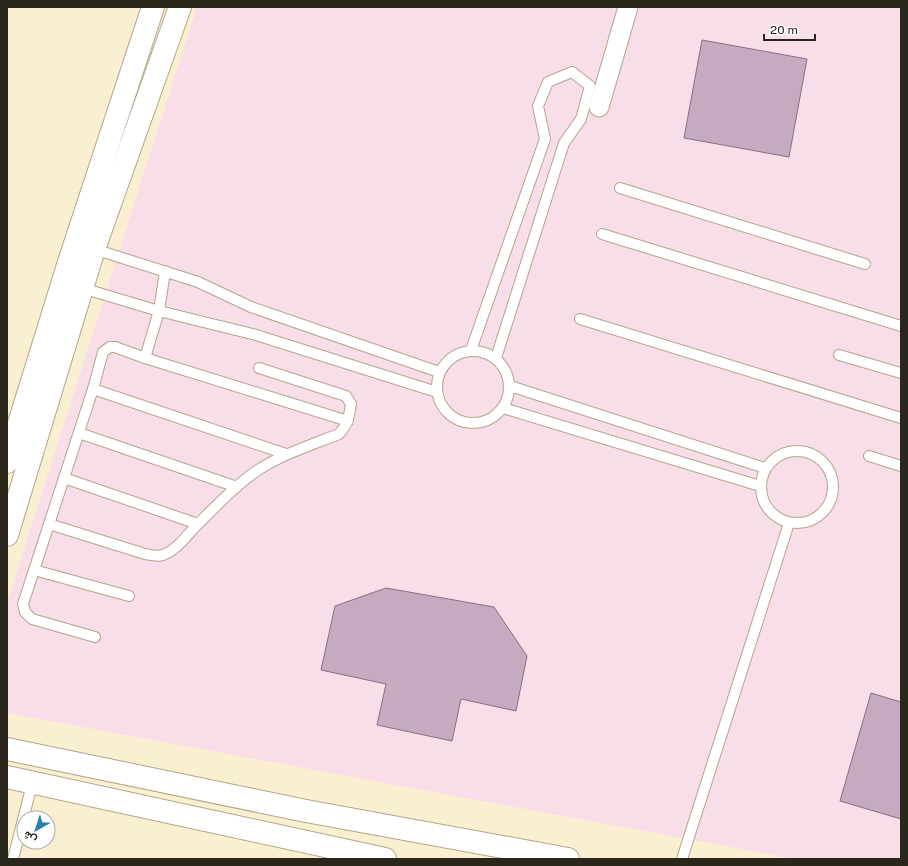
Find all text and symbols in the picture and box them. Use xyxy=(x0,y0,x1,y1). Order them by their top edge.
scale bar xyxy=(764,16,815,42)
text: 20 m xyxy=(770,23,798,37)
north arrow xyxy=(16,810,56,850)
text: ش xyxy=(21,828,39,847)

